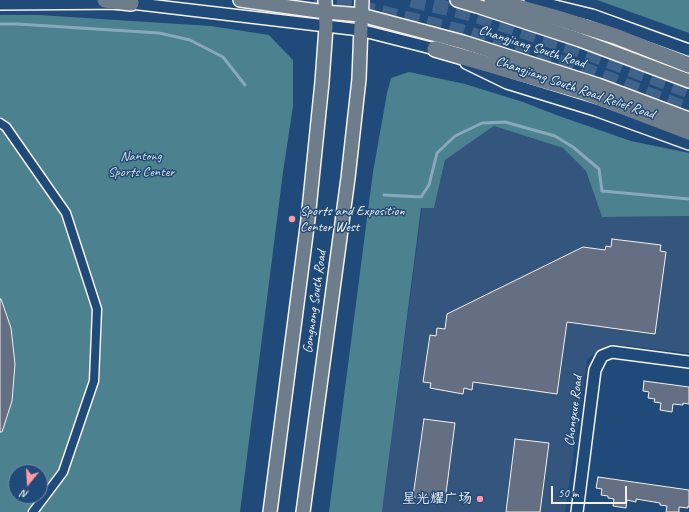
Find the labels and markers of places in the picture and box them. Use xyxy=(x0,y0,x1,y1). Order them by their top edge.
place label: Sports and Exposition Center West xyxy=(300,203,405,236)
marker: Sports and Exposition Center West xyxy=(287,214,297,224)
place label: 星光耀广场 xyxy=(402,491,472,507)
marker: 星光耀广场 xyxy=(475,494,485,504)

